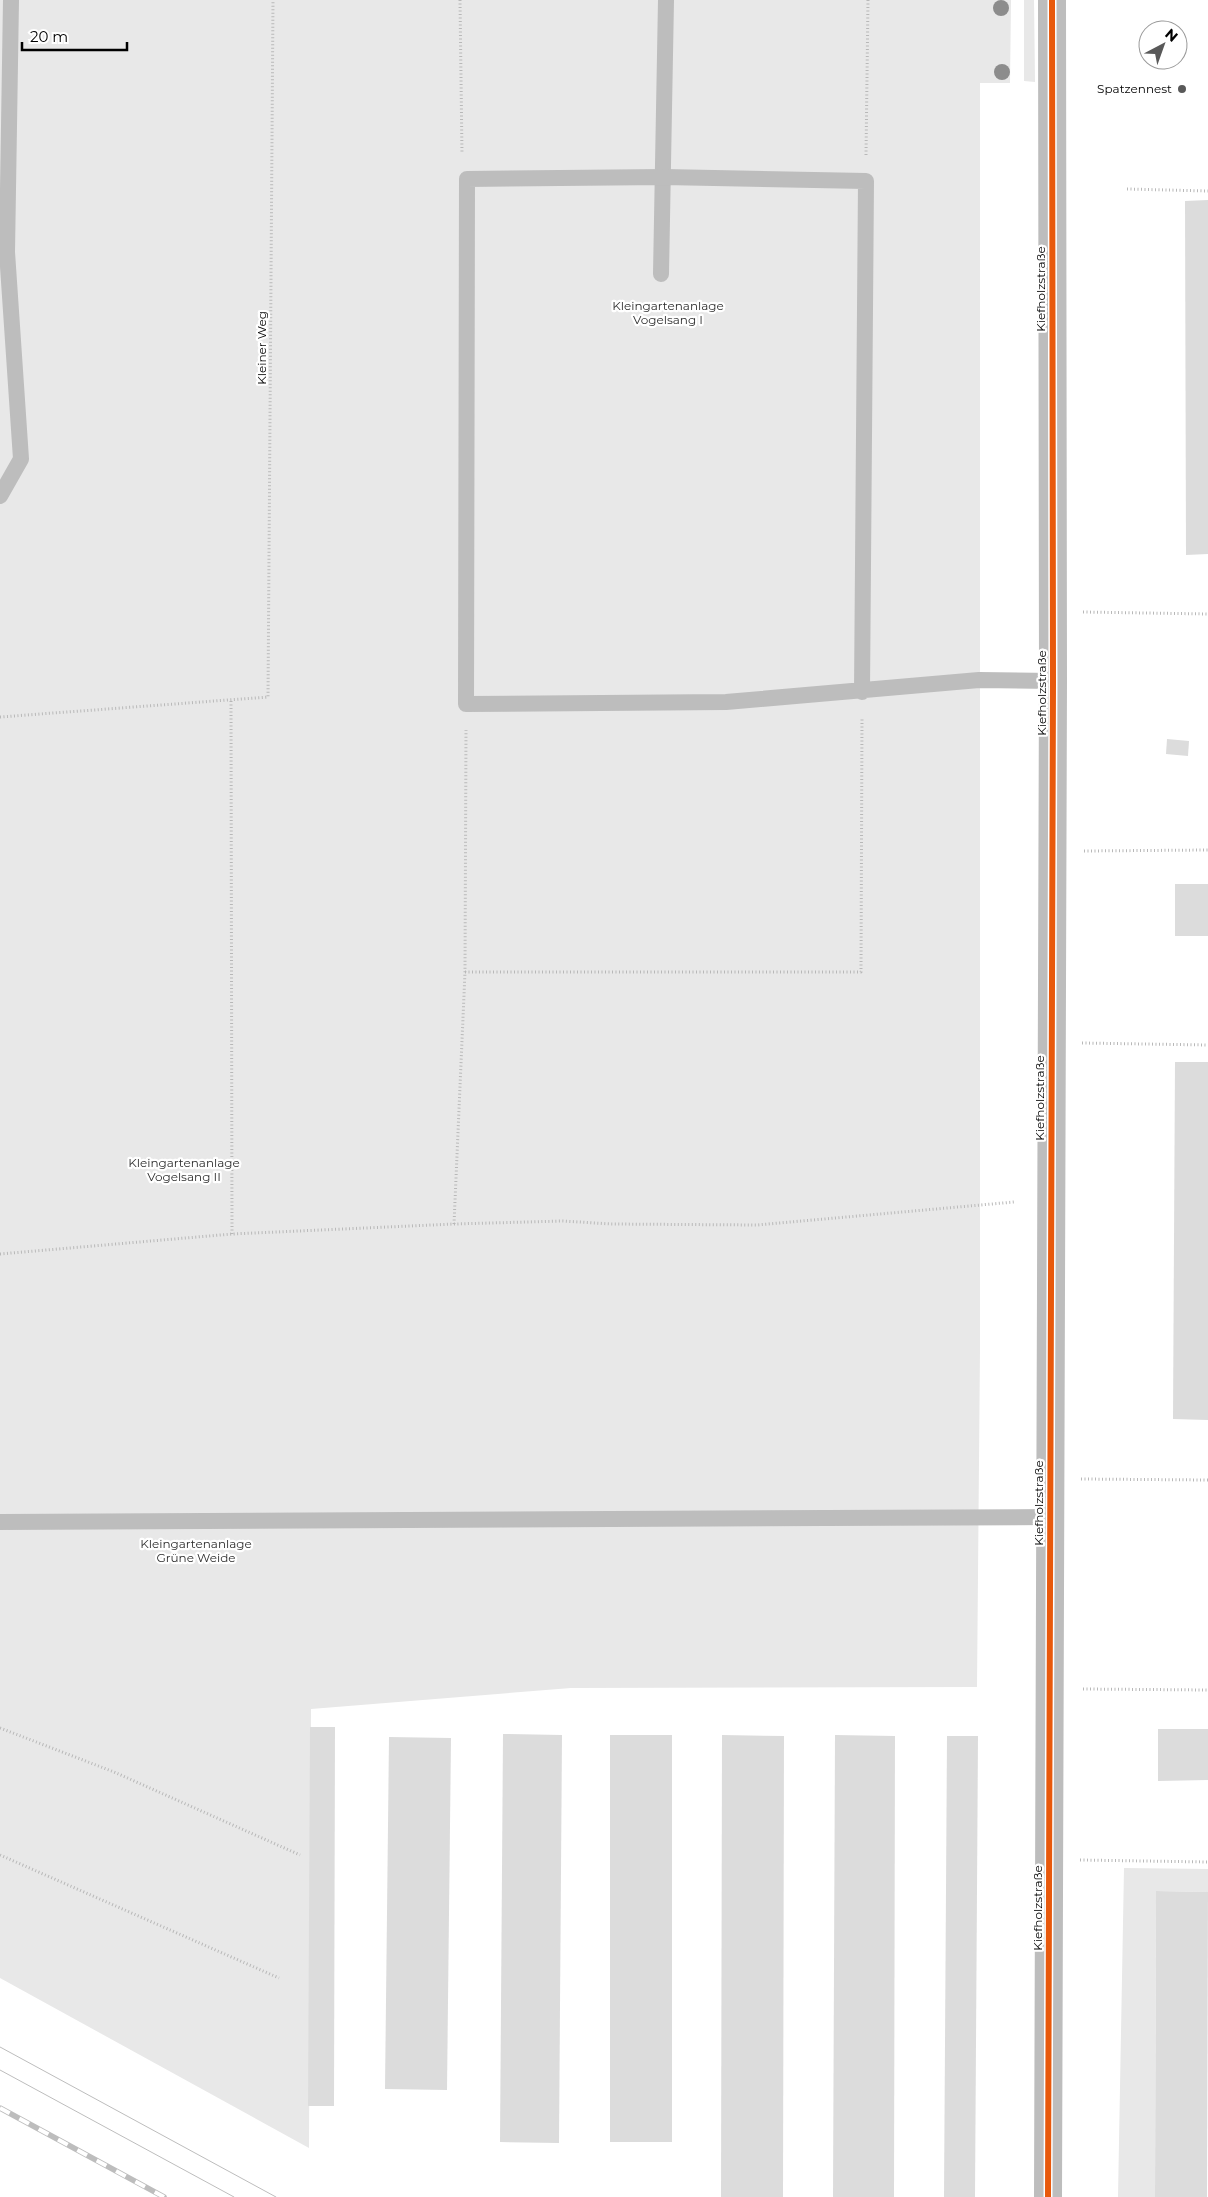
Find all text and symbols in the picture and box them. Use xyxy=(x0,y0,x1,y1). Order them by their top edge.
scale bar xyxy=(22,20,128,52)
north arrow xyxy=(1138,20,1188,70)
text: N xyxy=(1161,25,1182,46)
text: 20 m xyxy=(30,27,68,46)
place label: Spatzennest xyxy=(1097,81,1172,96)
marker: Spatzennest xyxy=(1176,83,1188,95)
street label: Kiefholzstraße xyxy=(1033,246,1048,332)
park label: Kleingartenanlage Vogelsang I xyxy=(612,298,724,327)
street label: Kleiner Weg xyxy=(254,311,269,385)
street label: Kiefholzstraße xyxy=(1034,650,1049,736)
street label: Kiefholzstraße xyxy=(1032,1055,1047,1141)
park label: Kleingartenanlage Vogelsang II xyxy=(128,1155,240,1184)
street label: Kiefholzstraße xyxy=(1031,1460,1046,1546)
park label: Kleingartenanlage Grüne Weide xyxy=(140,1536,252,1565)
street label: Kiefholzstraße xyxy=(1030,1865,1045,1951)

